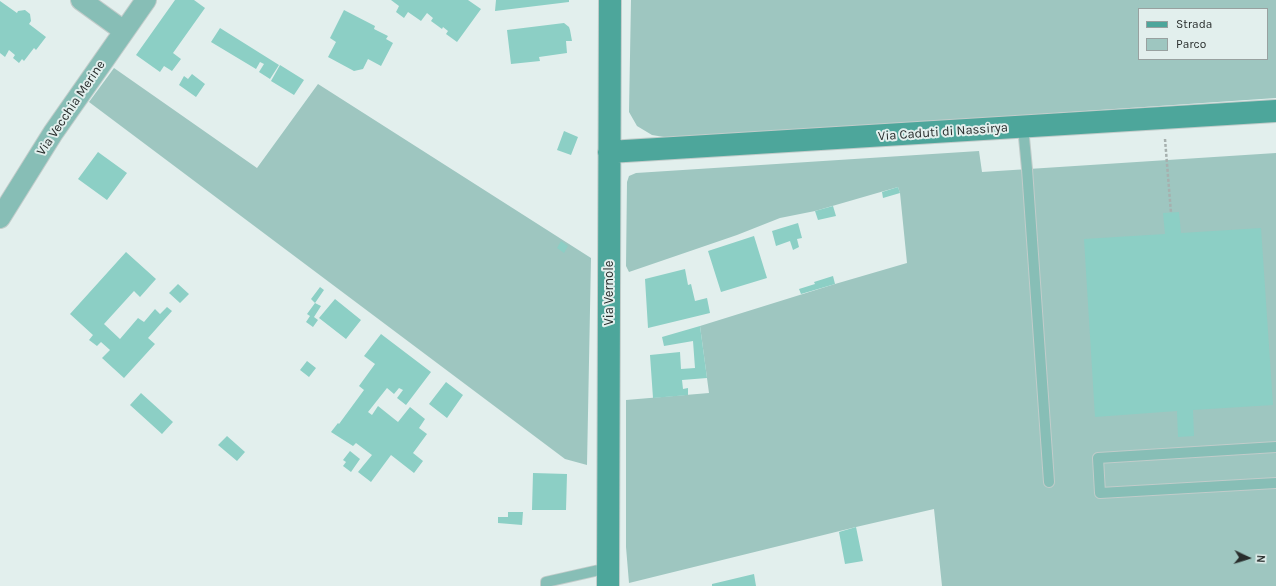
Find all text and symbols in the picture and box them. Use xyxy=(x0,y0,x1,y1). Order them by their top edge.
legend xyxy=(1138,8,1268,60)
text: Strada xyxy=(1176,17,1212,31)
text: Parco xyxy=(1176,37,1206,51)
street label: Via Vecchia Merine xyxy=(33,58,109,158)
street label: Via Caduti di Nassirya xyxy=(878,120,1008,144)
street label: Via Vernole xyxy=(601,261,617,325)
north arrow xyxy=(1228,538,1268,578)
text: N xyxy=(1254,554,1267,563)

